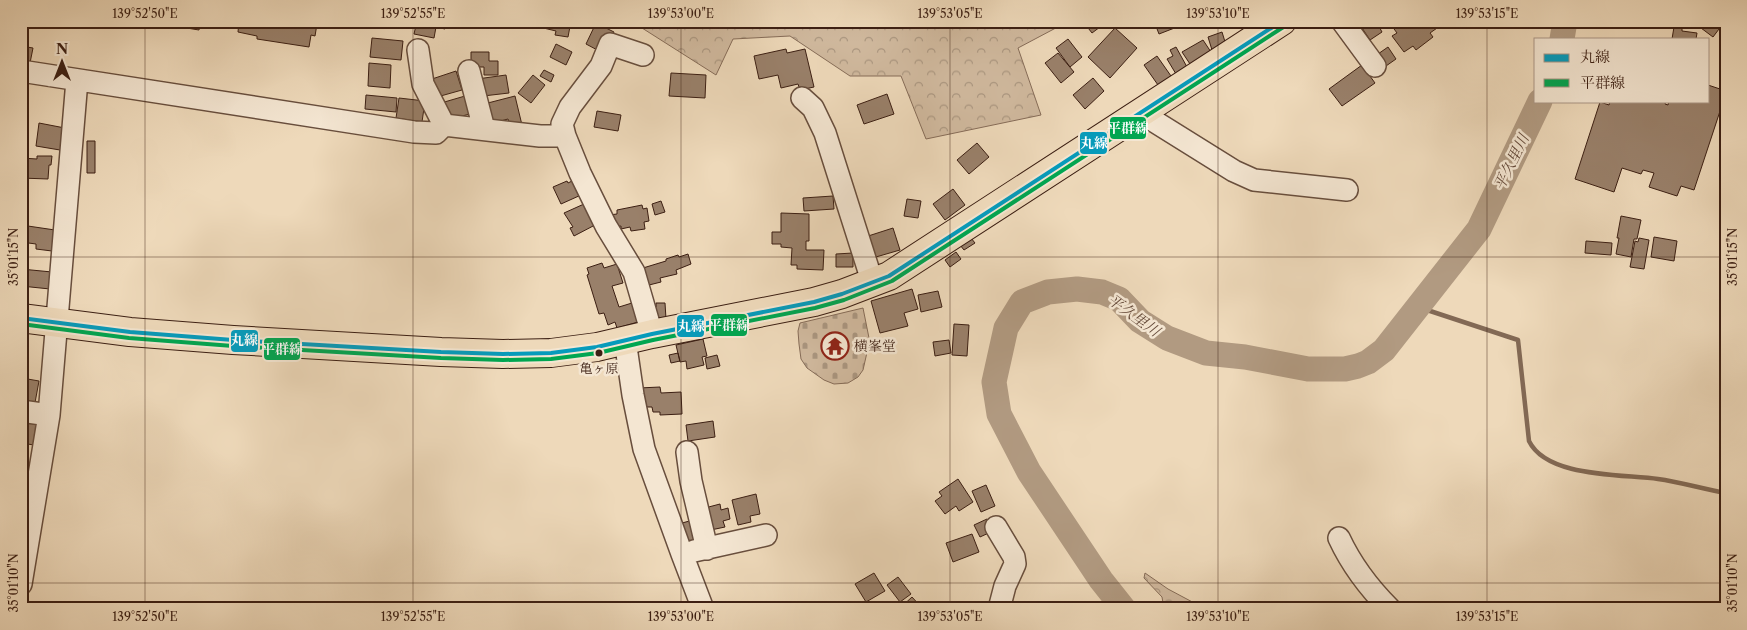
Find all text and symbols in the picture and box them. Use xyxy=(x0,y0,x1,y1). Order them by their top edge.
text: 139°52'50"E xyxy=(112,6,178,21)
text: 139°52'55"E xyxy=(381,6,445,21)
text: 139°53'00"E xyxy=(648,6,714,21)
text: 139°53'05"E xyxy=(917,6,983,21)
text: 139°53'10"E xyxy=(1186,6,1250,21)
text: 139°53'15"E xyxy=(1456,6,1518,21)
north arrow xyxy=(38,38,88,88)
legend xyxy=(1534,38,1710,102)
text: N xyxy=(56,40,68,58)
text: 丸線 xyxy=(1580,47,1610,66)
text: 平群線 xyxy=(1580,73,1625,92)
line badge: 平群線 xyxy=(1109,116,1147,140)
text: 平群線 xyxy=(1107,119,1149,137)
water label: 平久里川 xyxy=(1489,129,1534,193)
line badge: 丸線 xyxy=(1079,131,1108,155)
text: 丸線 xyxy=(1080,134,1108,152)
text: 35°01'15"N xyxy=(6,228,21,286)
text: 35°01'15"N xyxy=(1725,228,1740,286)
water label: 平久里川 xyxy=(1104,290,1165,341)
line badge: 平群線 xyxy=(710,313,748,337)
line badge: 丸線 xyxy=(676,314,705,338)
text: 平群線 xyxy=(708,316,750,334)
text: 丸線 xyxy=(677,317,705,335)
line badge: 丸線 xyxy=(230,329,259,353)
text: 丸線 xyxy=(230,331,258,349)
temple icon: 横峯堂 xyxy=(820,331,850,361)
line badge: 平群線 xyxy=(263,337,301,361)
place label: 横峯堂 xyxy=(854,337,896,355)
text: 平群線 xyxy=(261,340,303,358)
marker: 亀ヶ原 xyxy=(594,348,604,358)
place label: 亀ヶ原 xyxy=(579,360,619,376)
text: 35°01'10"N xyxy=(6,553,21,613)
text: 35°01'10"N xyxy=(1725,553,1740,613)
text: 139°52'50"E xyxy=(112,609,178,624)
text: 139°52'55"E xyxy=(381,609,445,624)
text: 139°53'00"E xyxy=(648,609,714,624)
text: 139°53'05"E xyxy=(917,609,983,624)
text: 139°53'10"E xyxy=(1186,609,1250,624)
text: 139°53'15"E xyxy=(1456,609,1518,624)

